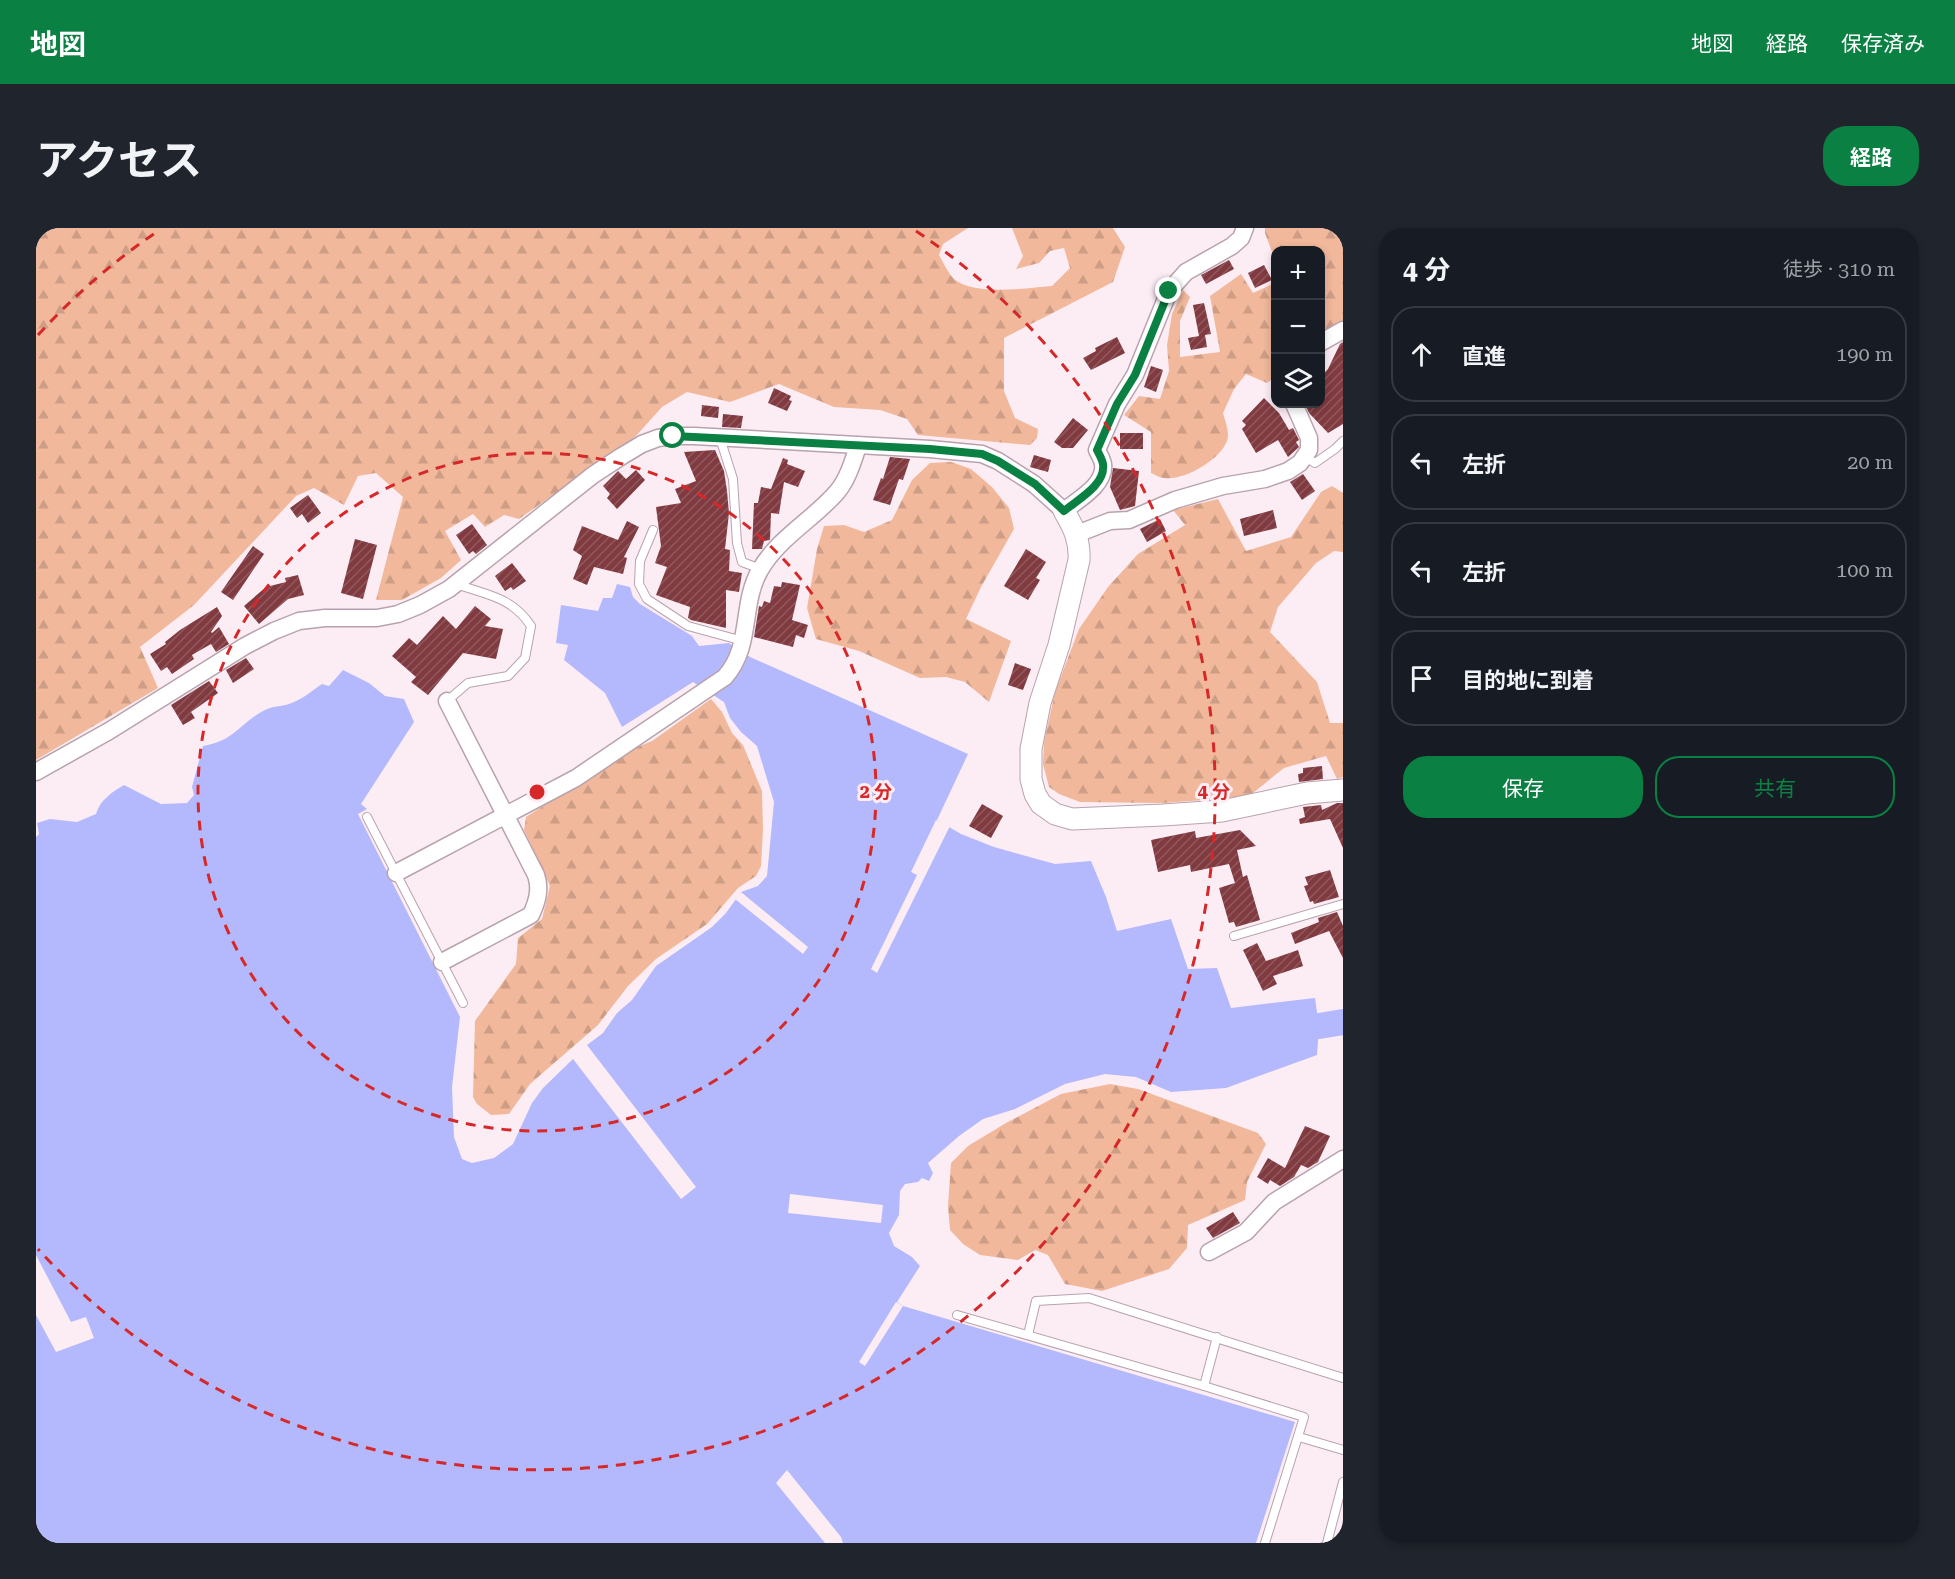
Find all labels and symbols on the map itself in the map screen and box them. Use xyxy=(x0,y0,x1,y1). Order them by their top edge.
route end xyxy=(1155,277,1181,303)
route start xyxy=(659,422,685,448)
text: 2 分 xyxy=(860,781,892,802)
text: 4 分 xyxy=(1198,781,1230,802)
centre of rings xyxy=(527,782,547,802)

